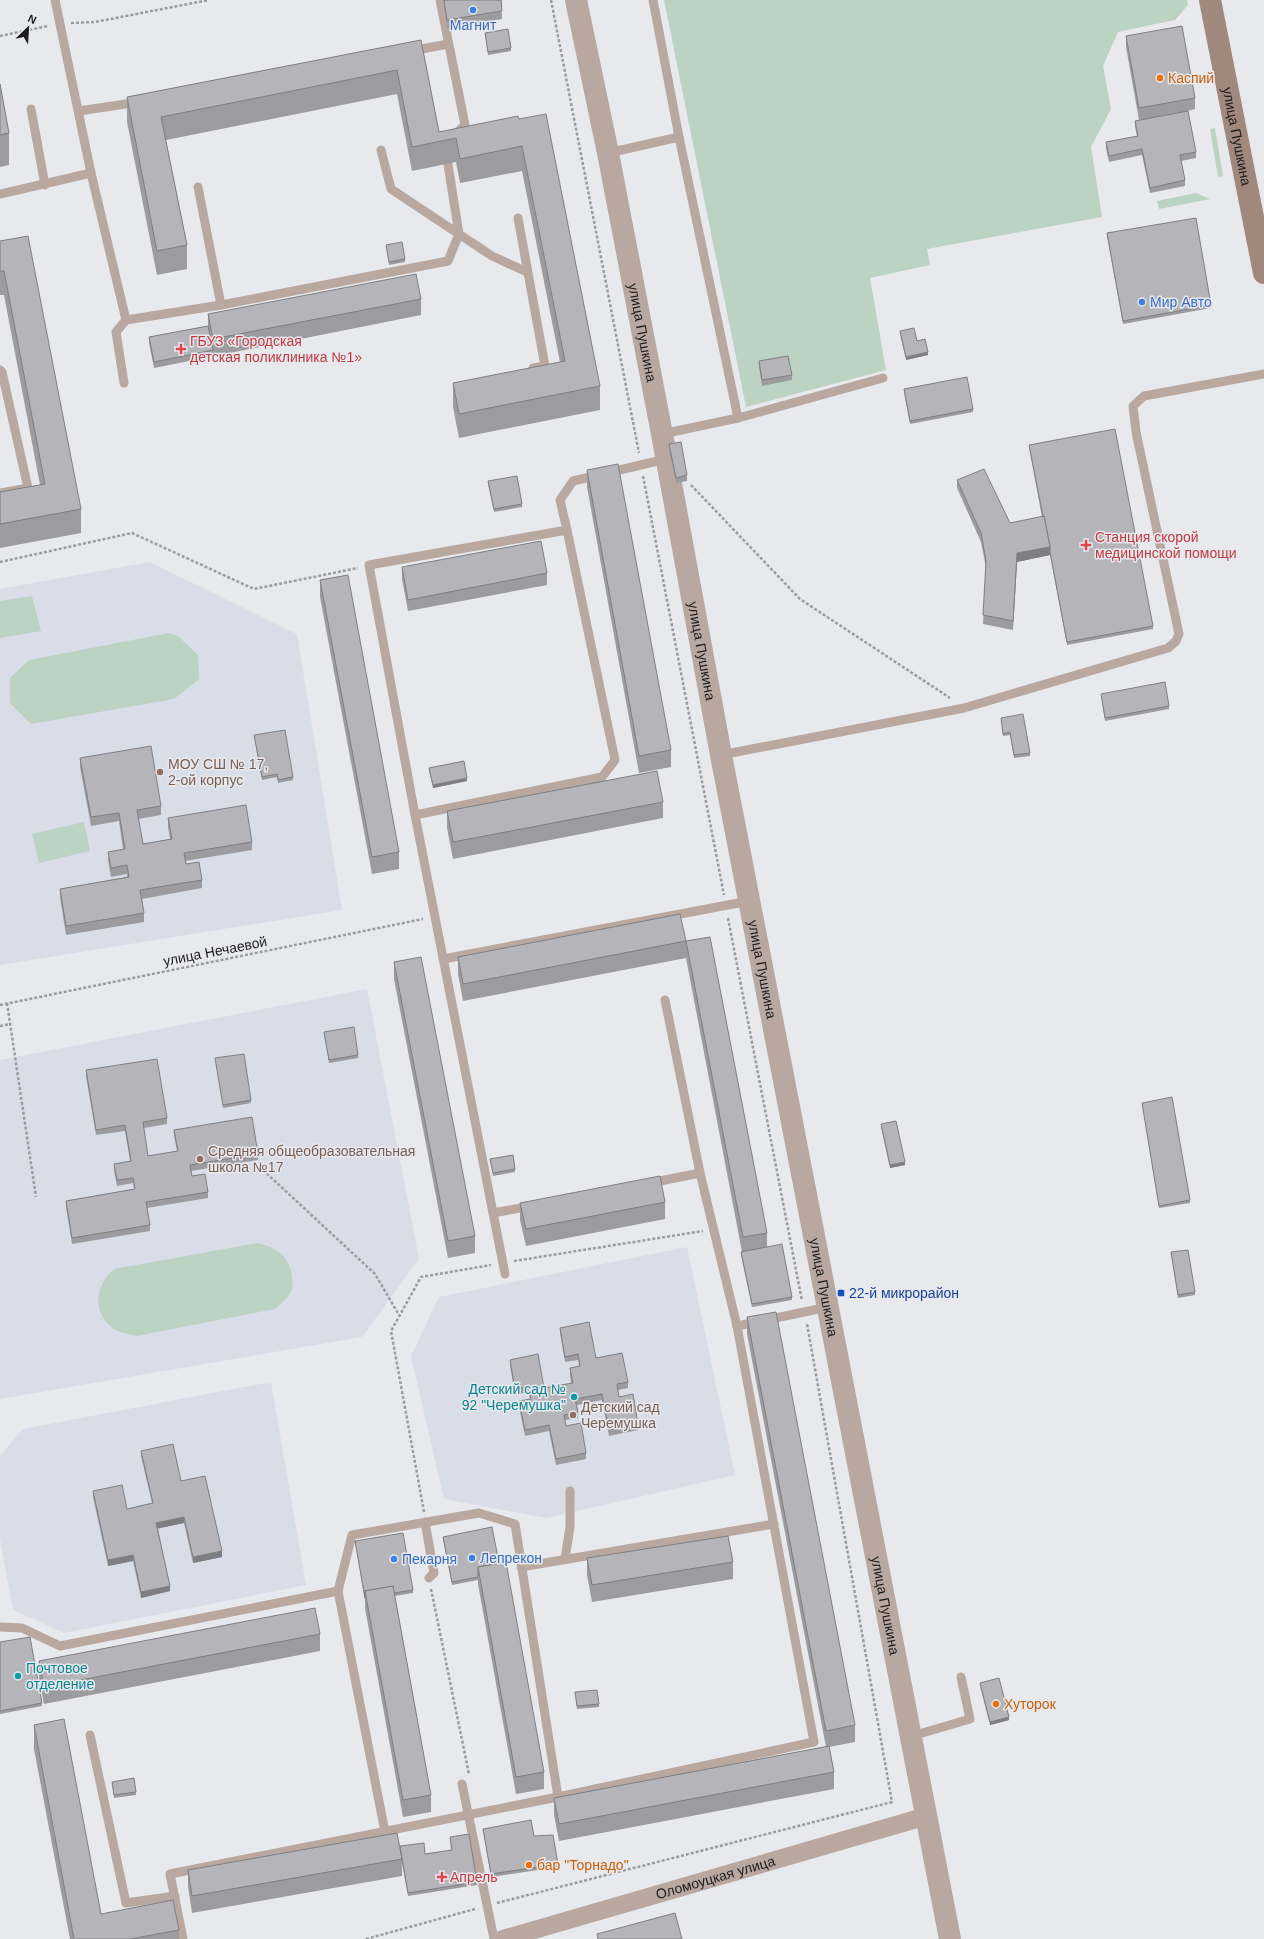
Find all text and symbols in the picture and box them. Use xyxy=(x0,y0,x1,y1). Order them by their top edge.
marker: Магнит xyxy=(468,5,478,15)
north arrow xyxy=(8,8,48,48)
text: N xyxy=(26,12,38,26)
place label: Магнит xyxy=(450,17,497,33)
place label: Каспий xyxy=(1168,70,1214,86)
marker: Каспий xyxy=(1155,73,1165,83)
street label: улица Пушкина xyxy=(1219,86,1255,187)
street label: улица Пушкина xyxy=(625,282,660,383)
place label: Мир Авто xyxy=(1150,294,1212,310)
marker: Мир Авто xyxy=(1137,297,1147,307)
place label: ГБУЗ «Городская детская поликлиника №1» xyxy=(190,333,362,365)
marker: ГБУЗ «Городская детская поликлиника №1» xyxy=(175,343,187,355)
place label: Станция скорой медицинской помощи xyxy=(1095,529,1237,561)
marker: Станция скорой медицинской помощи xyxy=(1080,539,1092,551)
street label: улица Пушкина xyxy=(685,600,719,702)
place label: МОУ СШ № 17, 2-ой корпус xyxy=(168,756,268,788)
marker: МОУ СШ № 17, 2-ой корпус xyxy=(155,767,165,777)
street label: улица Пушкина xyxy=(745,918,780,1020)
street label: улица Нечаевой xyxy=(162,933,268,969)
place label: Средняя общеобразовательная школа №17 xyxy=(208,1143,415,1175)
marker: Средняя общеобразовательная школа №17 xyxy=(195,1154,205,1164)
street label: улица Пушкина xyxy=(807,1237,841,1338)
place label: 22-й микрорайон xyxy=(849,1285,959,1301)
marker: 22-й микрорайон xyxy=(836,1288,846,1298)
place label: Детский сад № 92 "Черемушка" xyxy=(462,1381,566,1413)
marker: Детский сад № 92 "Черемушка" xyxy=(569,1392,579,1402)
place label: Детский сад Черемушка xyxy=(581,1399,660,1431)
marker: Детский сад Черемушка xyxy=(568,1410,578,1420)
place label: Лепрекон xyxy=(480,1550,542,1566)
place label: Пекарня xyxy=(402,1551,457,1567)
marker: Лепрекон xyxy=(467,1553,477,1563)
marker: Пекарня xyxy=(389,1554,399,1564)
street label: улица Пушкина xyxy=(868,1555,903,1656)
place label: Почтовое отделение xyxy=(26,1660,94,1692)
marker: Почтовое отделение xyxy=(13,1671,23,1681)
place label: Хуторок xyxy=(1004,1696,1057,1712)
marker: Хуторок xyxy=(991,1699,1001,1709)
street label: Оломоуцкая улица xyxy=(654,1852,777,1902)
place label: бар "Торнадо" xyxy=(537,1857,629,1873)
marker: бар "Торнадо" xyxy=(524,1860,534,1870)
place label: Апрель xyxy=(450,1869,498,1885)
marker: Апрель xyxy=(437,1872,447,1882)

